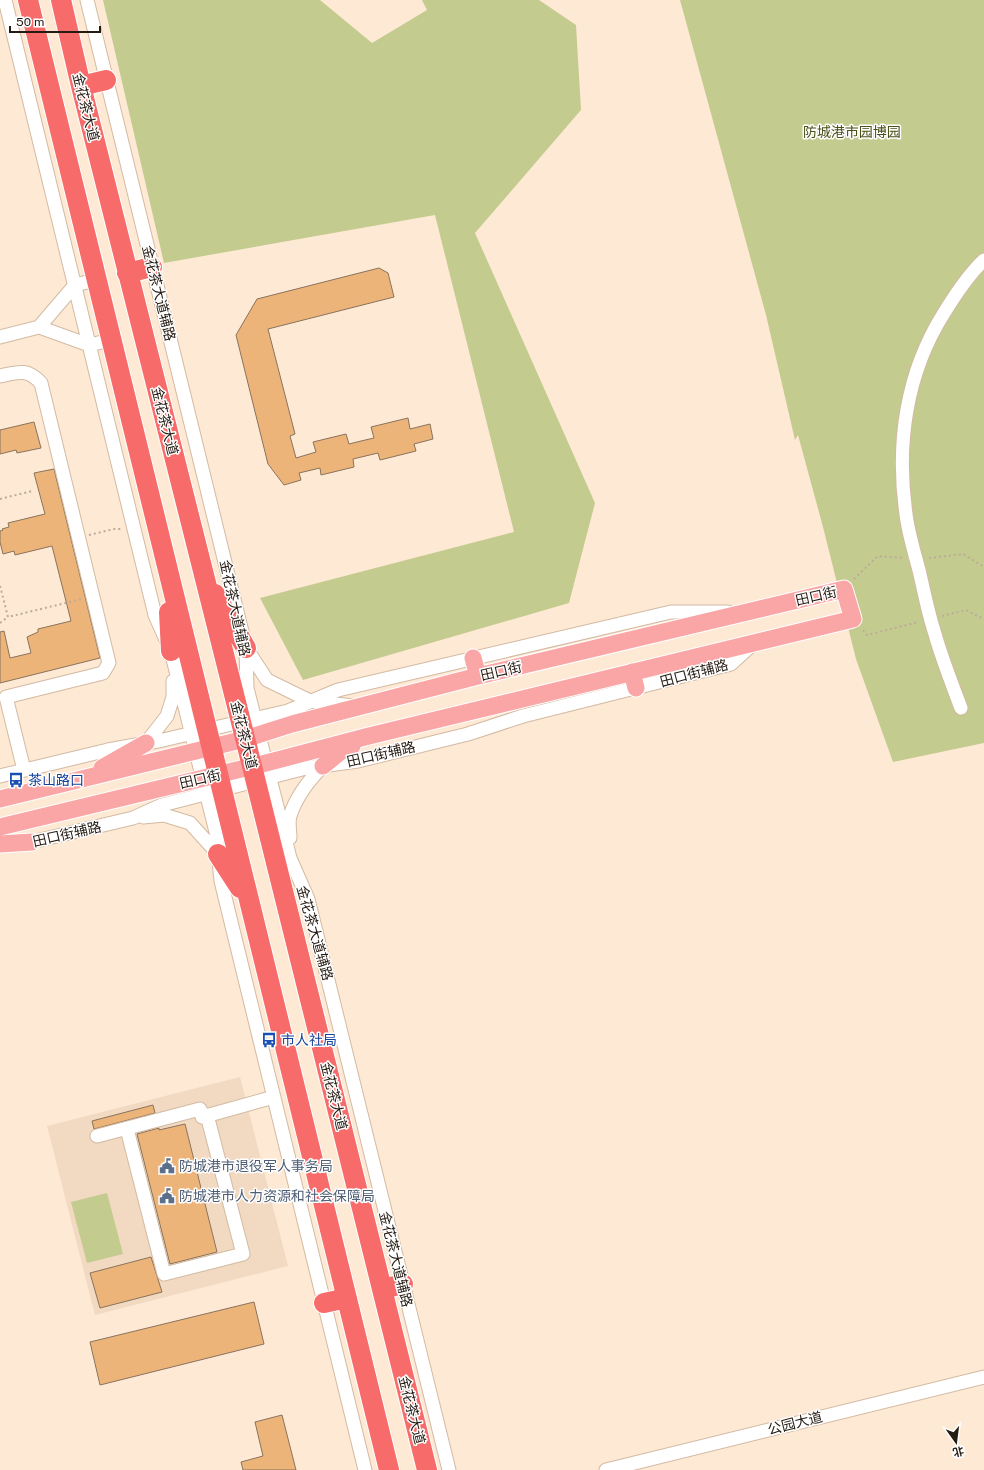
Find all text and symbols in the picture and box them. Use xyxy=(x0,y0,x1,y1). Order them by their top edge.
scale bar xyxy=(10,8,100,34)
text: 50 m xyxy=(16,15,44,29)
street label: 金花茶大道 xyxy=(70,71,102,143)
park label: 防城港市园博园 xyxy=(803,124,901,140)
street label: 金花茶大道辅路 xyxy=(139,244,179,342)
street label: 金花茶大道 xyxy=(149,385,181,457)
street label: 金花茶大道辅路 xyxy=(217,558,253,658)
street label: 田口街 xyxy=(794,583,838,609)
street label: 田口街辅路 xyxy=(658,656,730,690)
street label: 田口街 xyxy=(479,658,523,684)
street label: 金花茶大道 xyxy=(228,699,260,771)
street label: 田口街辅路 xyxy=(345,738,417,770)
street label: 田口街 xyxy=(178,766,222,792)
bus stop icon: 茶山路口 xyxy=(7,771,25,789)
place label: 茶山路口 xyxy=(28,772,84,788)
street label: 田口街辅路 xyxy=(31,818,103,850)
street label: 金花茶大道辅路 xyxy=(294,884,336,982)
bus stop icon: 市人社局 xyxy=(260,1031,278,1049)
place label: 市人社局 xyxy=(281,1032,337,1048)
street label: 金花茶大道 xyxy=(318,1060,350,1132)
public building icon: 防城港市退役军人事务局 xyxy=(158,1157,176,1175)
place label: 防城港市退役军人事务局 xyxy=(179,1158,333,1174)
public building icon: 防城港市人力资源和社会保障局 xyxy=(158,1187,176,1205)
place label: 防城港市人力资源和社会保障局 xyxy=(179,1188,375,1204)
street label: 金花茶大道辅路 xyxy=(376,1210,416,1308)
street label: 金花茶大道 xyxy=(396,1374,428,1446)
street label: 公园大道 xyxy=(766,1408,824,1438)
north arrow xyxy=(936,1422,976,1462)
text: 北 xyxy=(952,1445,965,1459)

